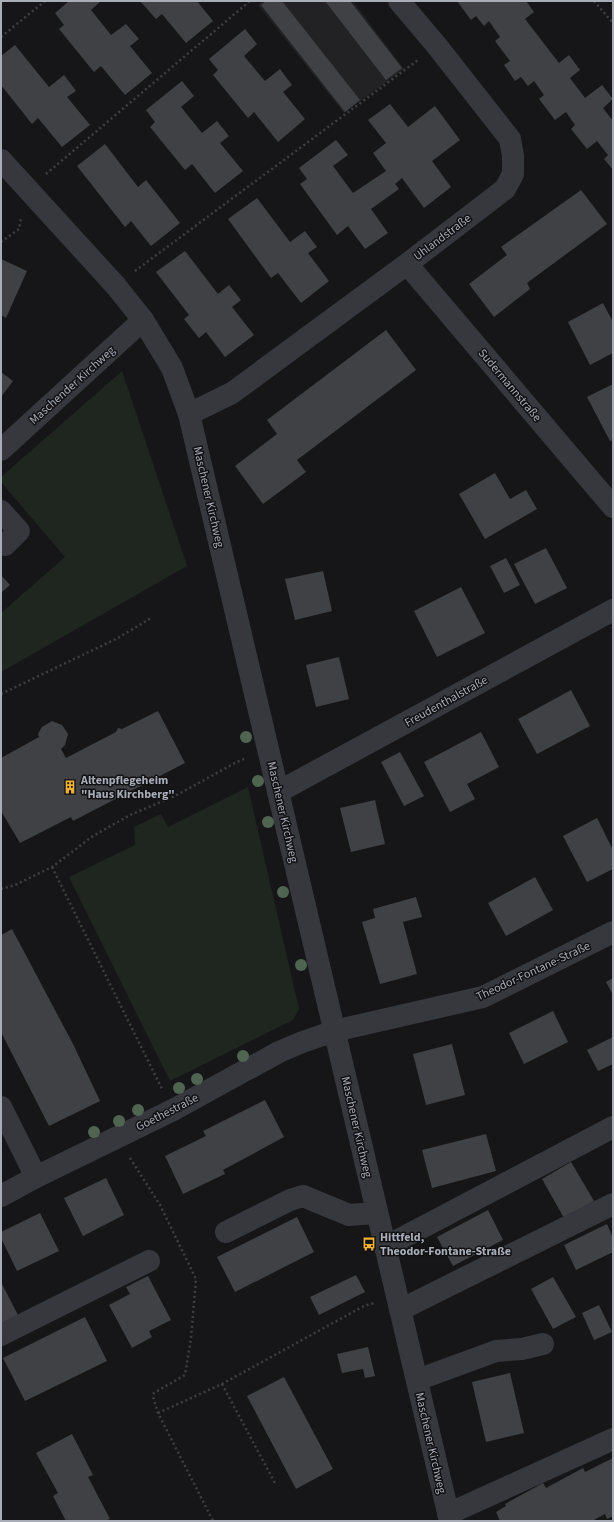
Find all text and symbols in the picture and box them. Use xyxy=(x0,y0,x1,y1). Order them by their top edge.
street label: Uhlandstraße xyxy=(410,210,475,265)
street label: Maschender Kirchweg xyxy=(26,342,119,428)
street label: Sudermannstraße xyxy=(474,345,545,425)
street label: Maschener Kirchweg xyxy=(189,445,228,549)
street label: Freudenthalstraße xyxy=(402,672,491,731)
street label: Maschener Kirchweg xyxy=(263,760,302,864)
place label: Altenpflegeheim "Haus Kirchberg" xyxy=(80,772,175,803)
building icon: Altenpflegeheim "Haus Kirchberg" xyxy=(62,779,78,795)
street label: Theodor-Fontane-Straße xyxy=(473,938,593,1005)
street label: Maschener Kirchweg xyxy=(337,1075,376,1179)
street label: Goethestraße xyxy=(133,1089,201,1135)
place label: Hittfeld, Theodor-Fontane-Straße xyxy=(380,1229,511,1260)
bus stop icon: Hittfeld, Theodor-Fontane-Straße xyxy=(361,1236,377,1252)
street label: Maschener Kirchweg xyxy=(411,1391,450,1495)

